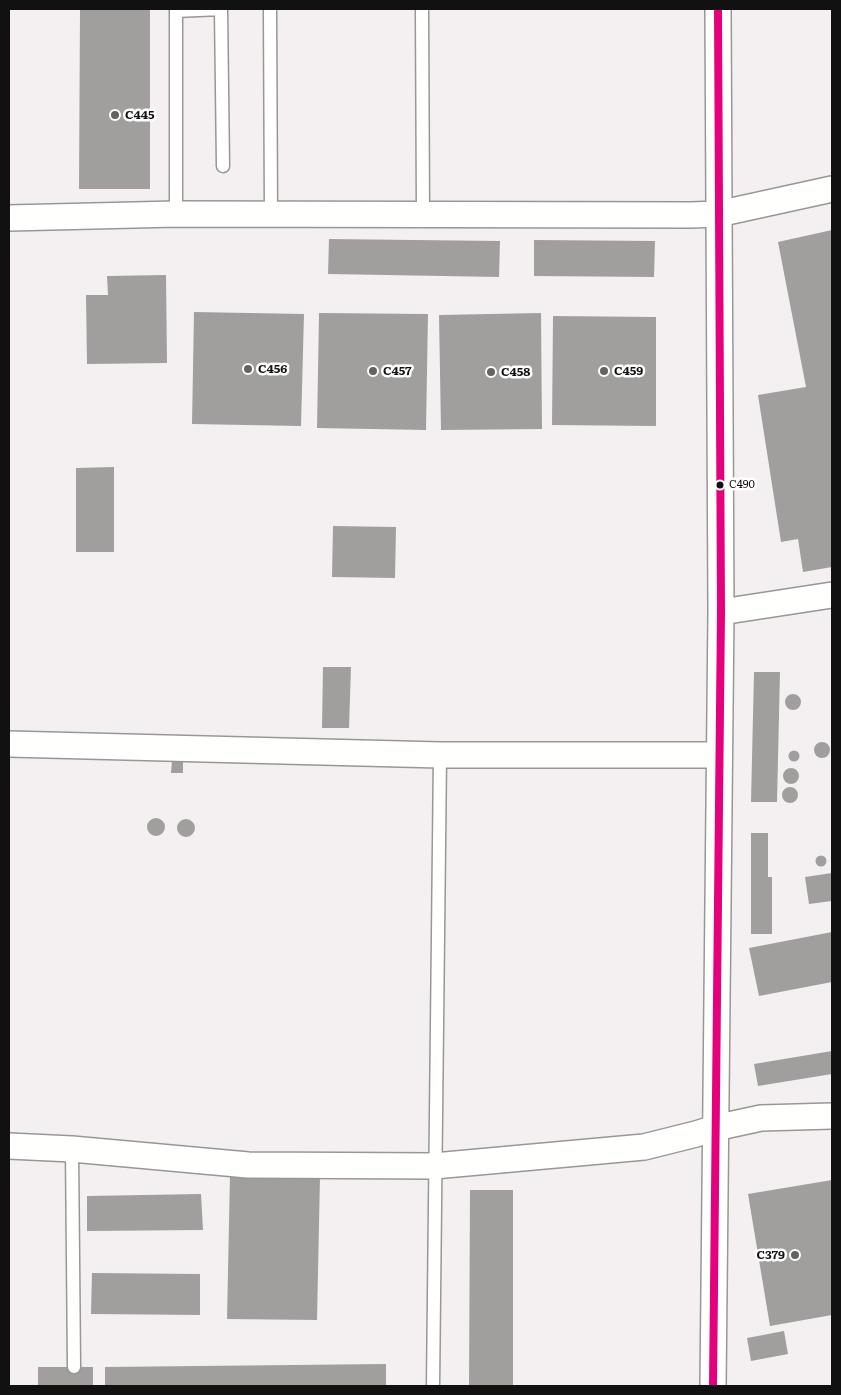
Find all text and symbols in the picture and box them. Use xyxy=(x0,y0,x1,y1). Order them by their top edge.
place label: C445 xyxy=(125,108,155,122)
marker: C445 xyxy=(109,109,121,121)
place label: C456 xyxy=(258,362,287,376)
marker: C456 xyxy=(242,363,254,375)
place label: C457 xyxy=(383,364,412,378)
place label: C459 xyxy=(614,364,643,378)
marker: C457 xyxy=(367,365,379,377)
place label: C458 xyxy=(501,365,530,379)
marker: C459 xyxy=(598,365,610,377)
marker: C458 xyxy=(485,366,497,378)
place label: C490 xyxy=(729,478,755,492)
marker: C490 xyxy=(715,480,725,490)
place label: C379 xyxy=(757,1248,785,1262)
marker: C379 xyxy=(789,1249,801,1261)

